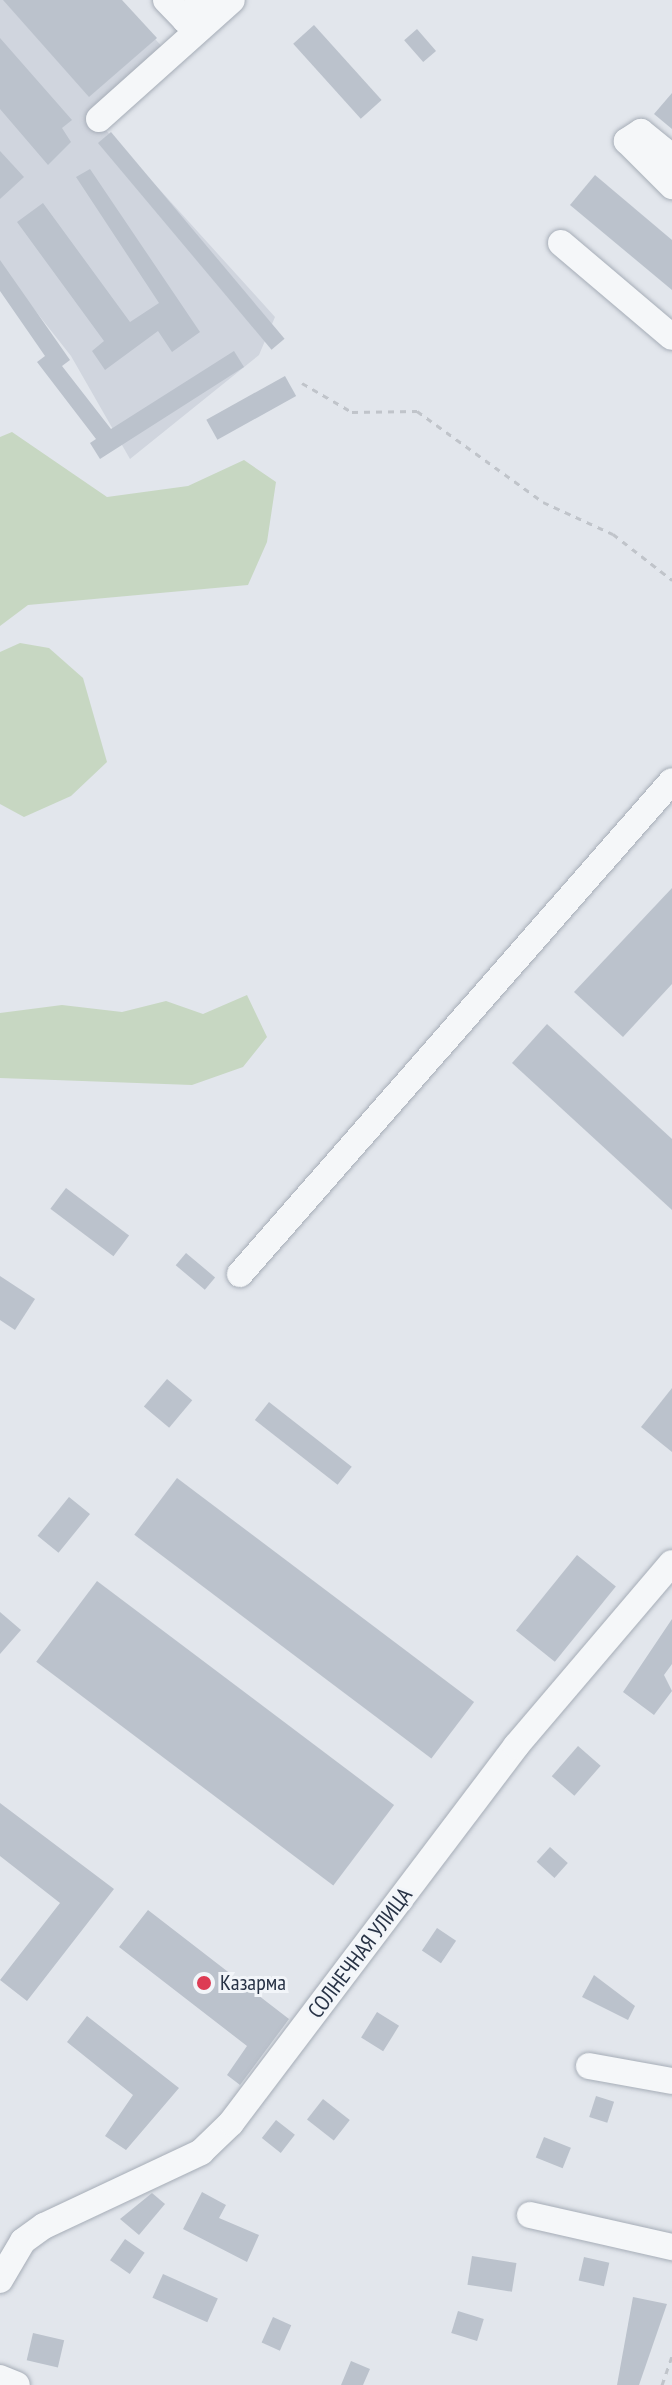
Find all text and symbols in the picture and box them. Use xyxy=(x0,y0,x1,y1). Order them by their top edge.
street label: СОЛНЕЧНАЯ УЛИЦА xyxy=(302,1882,418,2024)
place label: Казарма xyxy=(220,1970,286,1996)
marker: Казарма xyxy=(195,1974,213,1992)

